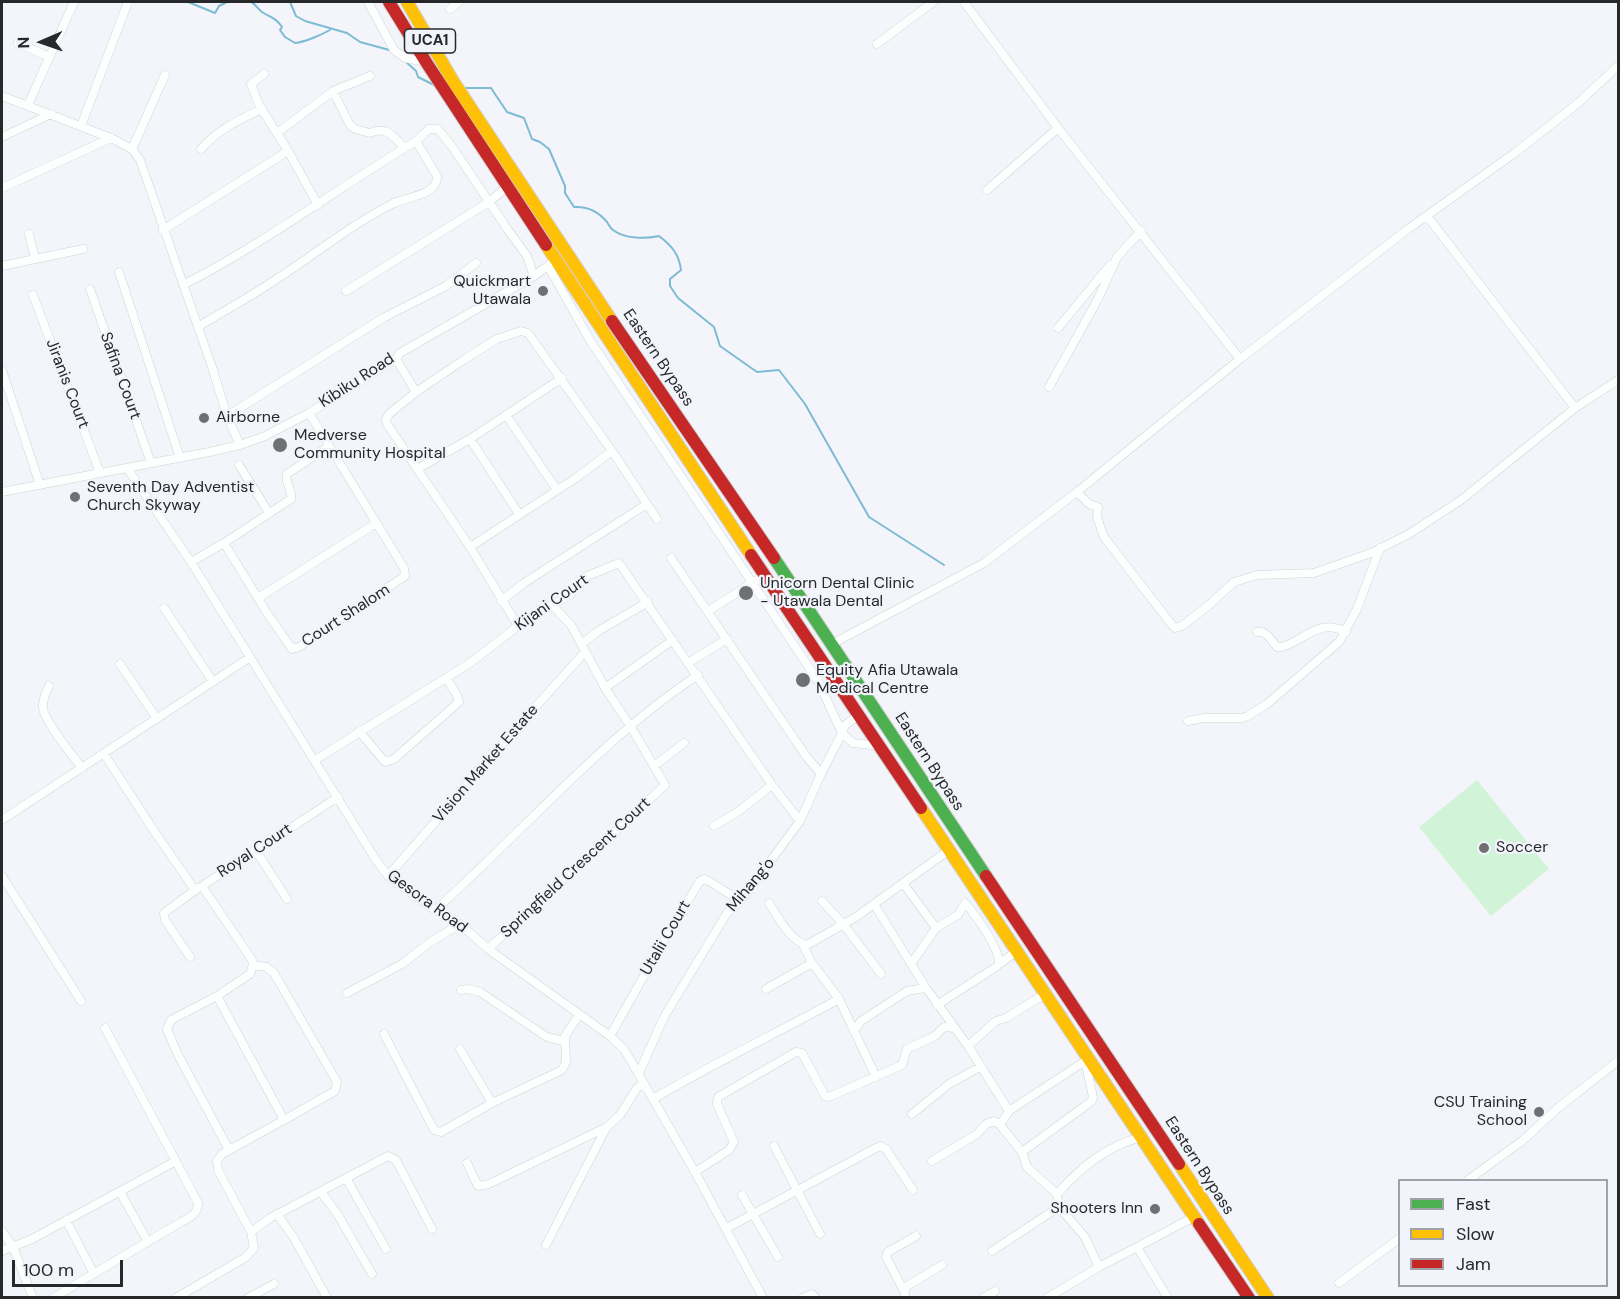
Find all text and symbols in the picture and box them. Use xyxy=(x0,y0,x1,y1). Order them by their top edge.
north arrow xyxy=(12,12,72,72)
road number: UCA1 xyxy=(404,29,456,53)
text: N xyxy=(13,36,34,49)
place label: Quickmart Utawala xyxy=(453,272,531,310)
marker: Quickmart Utawala xyxy=(536,284,550,298)
street label: Eastern Bypass xyxy=(618,306,698,410)
street label: Safina Court xyxy=(95,330,145,422)
street label: Jiranis Court xyxy=(41,337,93,431)
street label: Kibiku Road xyxy=(316,350,398,412)
place label: Airborne xyxy=(216,408,280,428)
marker: Airborne xyxy=(197,411,211,425)
place label: Medverse Community Hospital xyxy=(294,426,446,464)
marker: Medverse Community Hospital xyxy=(271,436,289,454)
place label: Seventh Day Adventist Church Skyway xyxy=(87,478,254,516)
marker: Seventh Day Adventist Church Skyway xyxy=(68,490,82,504)
street label: Kijani Court xyxy=(512,571,592,635)
place label: Unicorn Dental Clinic - Utawala Dental xyxy=(760,574,915,612)
street label: Court Shalom xyxy=(298,580,394,652)
marker: Unicorn Dental Clinic - Utawala Dental xyxy=(737,584,755,602)
place label: Equity Afia Utawala Medical Centre xyxy=(816,661,958,699)
marker: Equity Afia Utawala Medical Centre xyxy=(794,671,812,689)
street label: Vision Market Estate xyxy=(429,701,543,827)
street label: Eastern Bypass xyxy=(890,709,968,815)
street label: Springfield Crescent Court xyxy=(497,794,655,942)
street label: Royal Court xyxy=(214,820,296,882)
place label: Soccer xyxy=(1496,838,1548,858)
marker: Soccer xyxy=(1477,841,1491,855)
street label: Mihang'o xyxy=(723,854,779,916)
street label: Gesora Road xyxy=(383,866,471,938)
street label: Utalii Court xyxy=(637,897,695,979)
place label: CSU Training School xyxy=(1434,1093,1527,1131)
marker: CSU Training School xyxy=(1532,1105,1546,1119)
street label: Eastern Bypass xyxy=(1160,1113,1238,1219)
legend xyxy=(1398,1179,1608,1287)
text: Fast xyxy=(1456,1192,1491,1216)
place label: Shooters Inn xyxy=(1050,1199,1143,1219)
marker: Shooters Inn xyxy=(1148,1202,1162,1216)
text: Slow xyxy=(1456,1222,1495,1246)
scale bar xyxy=(15,1248,126,1286)
text: Jam xyxy=(1456,1252,1491,1276)
text: 100 m xyxy=(23,1258,74,1282)

